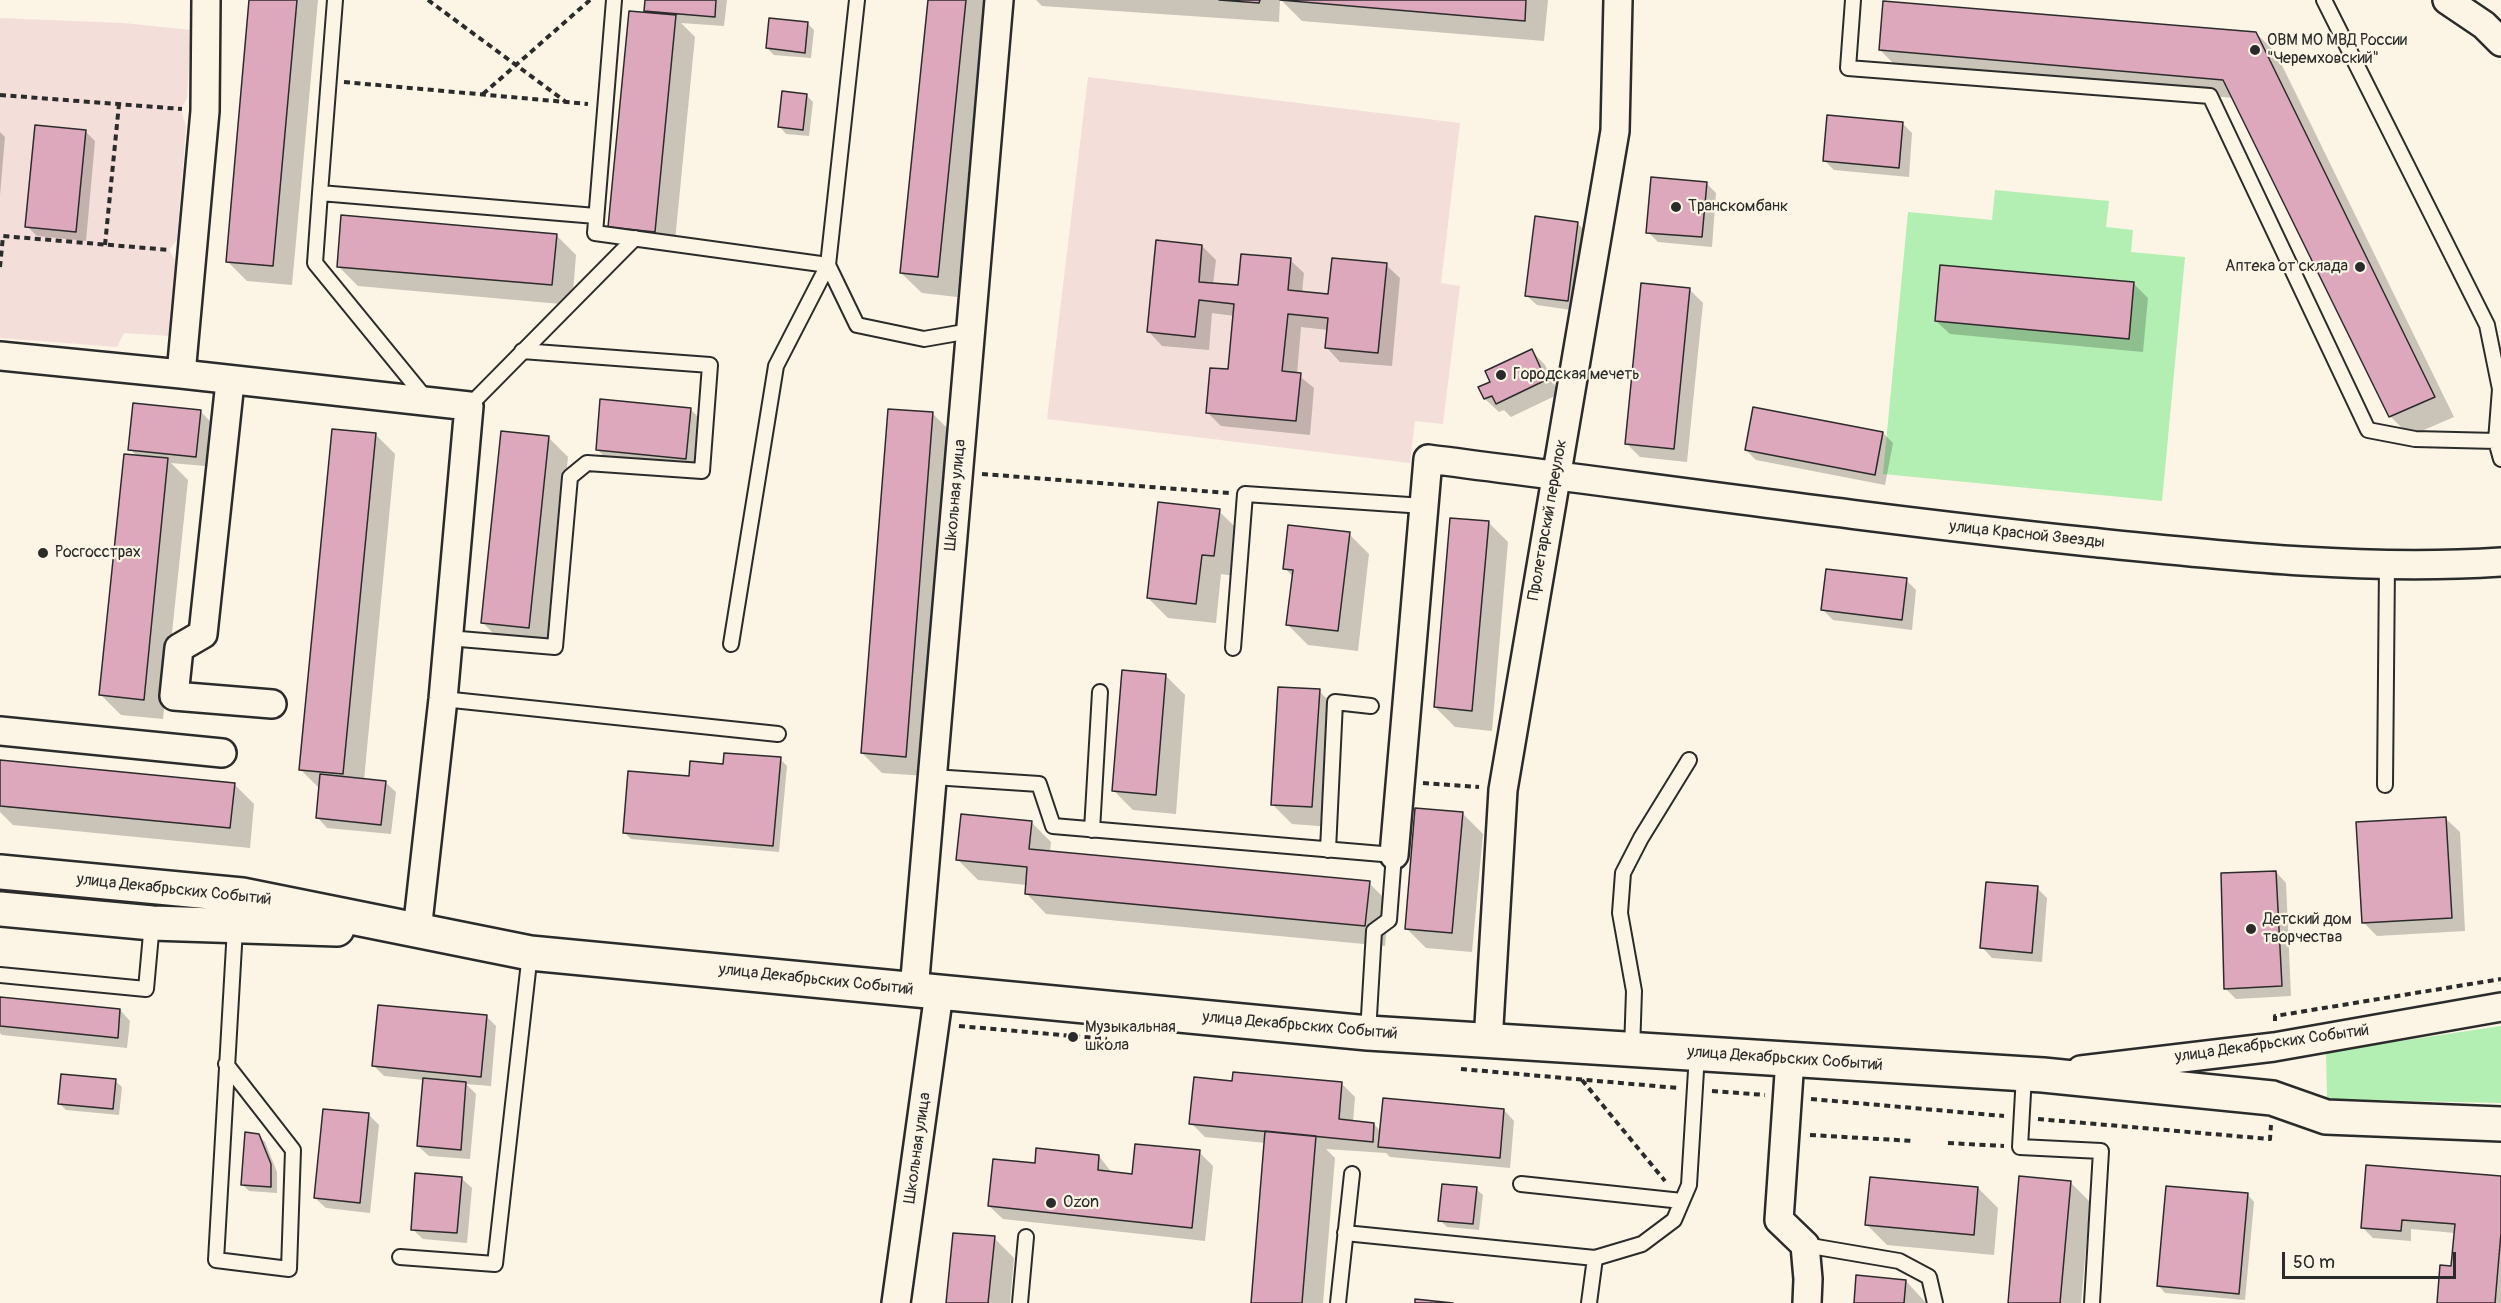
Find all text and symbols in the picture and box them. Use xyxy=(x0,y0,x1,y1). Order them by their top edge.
place label: ОВМ МО МВД России "Черемховский" xyxy=(2267,31,2407,69)
marker: ОВМ МО МВД России "Черемховский" xyxy=(2248,43,2262,57)
place label: Транскомбанк xyxy=(1688,197,1788,217)
marker: Транскомбанк xyxy=(1669,200,1683,214)
place label: Аптека от склада xyxy=(2225,257,2348,277)
marker: Аптека от склада xyxy=(2353,260,2367,274)
place label: Городская мечеть xyxy=(1513,365,1640,385)
marker: Городская мечеть xyxy=(1494,368,1508,382)
street label: Школьная улица xyxy=(942,438,970,552)
street label: Пролетарский переулок xyxy=(1524,438,1572,602)
street label: улица Красной Звезды xyxy=(1948,517,2106,553)
place label: Росгосстрах xyxy=(55,543,141,563)
marker: Росгосстрах xyxy=(36,546,50,560)
street label: улица Декабрьских Событий xyxy=(76,870,272,910)
place label: Детский дом творчества xyxy=(2263,910,2352,948)
marker: Детский дом творчества xyxy=(2244,922,2258,936)
street label: улица Декабрьских Событий xyxy=(718,960,914,1000)
street label: улица Декабрьских Событий xyxy=(1202,1008,1398,1044)
place label: Музыкальная школа xyxy=(1085,1018,1176,1056)
street label: улица Декабрьских Событий xyxy=(2174,1021,2370,1067)
marker: Музыкальная школа xyxy=(1066,1030,1080,1044)
street label: улица Декабрьских Событий xyxy=(1687,1043,1883,1075)
street label: Школьная улица xyxy=(901,1091,935,1205)
place label: Ozon xyxy=(1063,1193,1099,1213)
marker: Ozon xyxy=(1044,1196,1058,1210)
scale bar xyxy=(2285,1240,2459,1278)
text: 50 m xyxy=(2293,1251,2335,1274)

